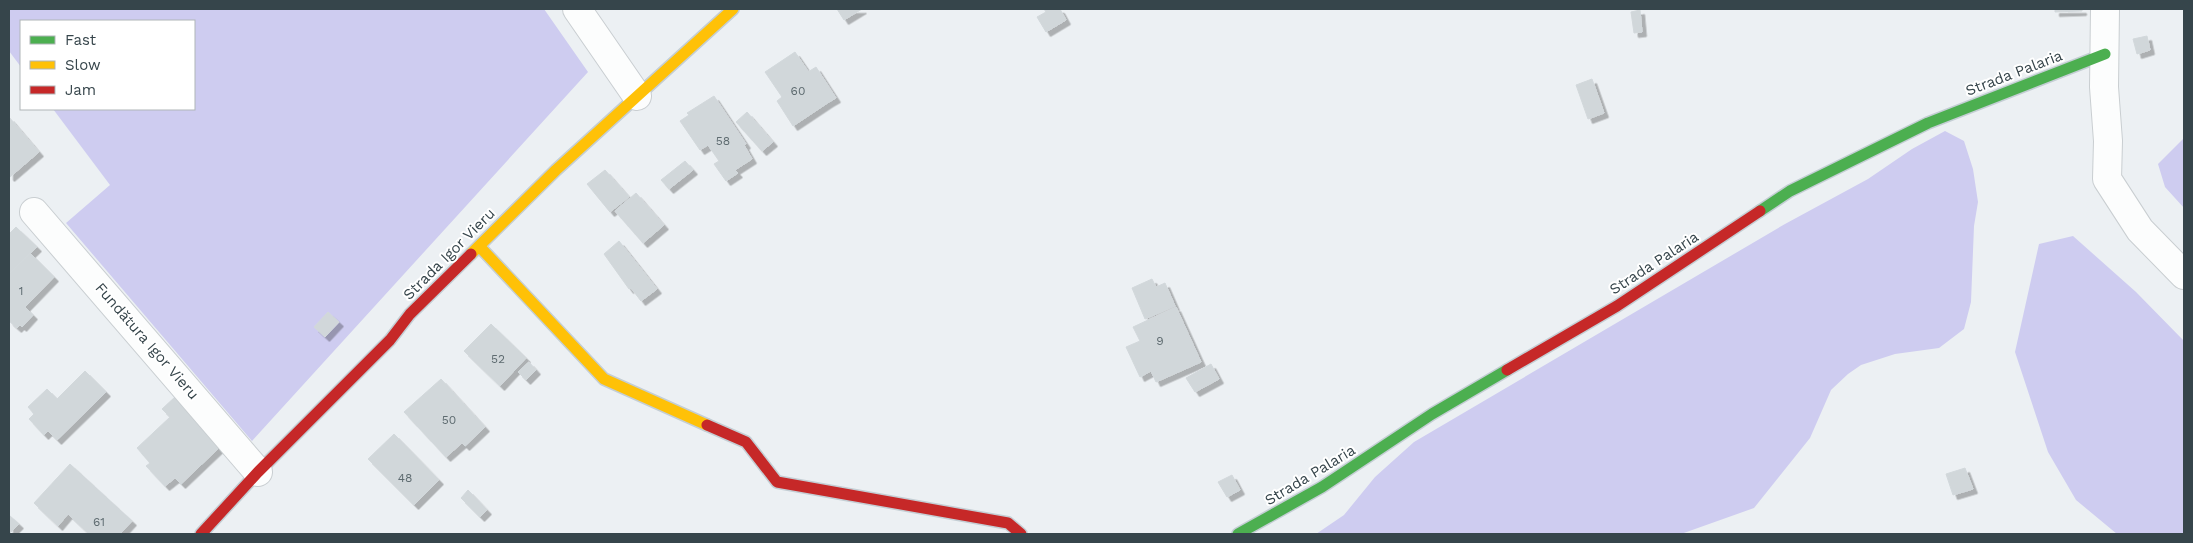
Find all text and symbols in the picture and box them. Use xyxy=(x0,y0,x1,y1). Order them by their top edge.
legend xyxy=(20,20,195,110)
text: Fast xyxy=(65,31,97,49)
street label: Strada Palaria xyxy=(1963,46,2065,100)
text: Slow xyxy=(65,56,101,74)
text: Jam xyxy=(65,81,96,99)
house number: 60 xyxy=(791,84,805,98)
house number: 58 xyxy=(716,134,730,148)
street label: Strada Igor Vieru xyxy=(399,204,499,304)
street label: Strada Palaria xyxy=(1606,227,1702,298)
street label: Fundătura Igor Vieru xyxy=(91,279,203,403)
house number: 1 xyxy=(19,284,23,298)
house number: 9 xyxy=(1156,334,1164,348)
house number: 52 xyxy=(491,352,505,366)
house number: 50 xyxy=(442,413,456,427)
street label: Strada Palaria xyxy=(1262,441,1359,509)
house number: 48 xyxy=(398,471,412,485)
house number: 61 xyxy=(93,515,105,529)

